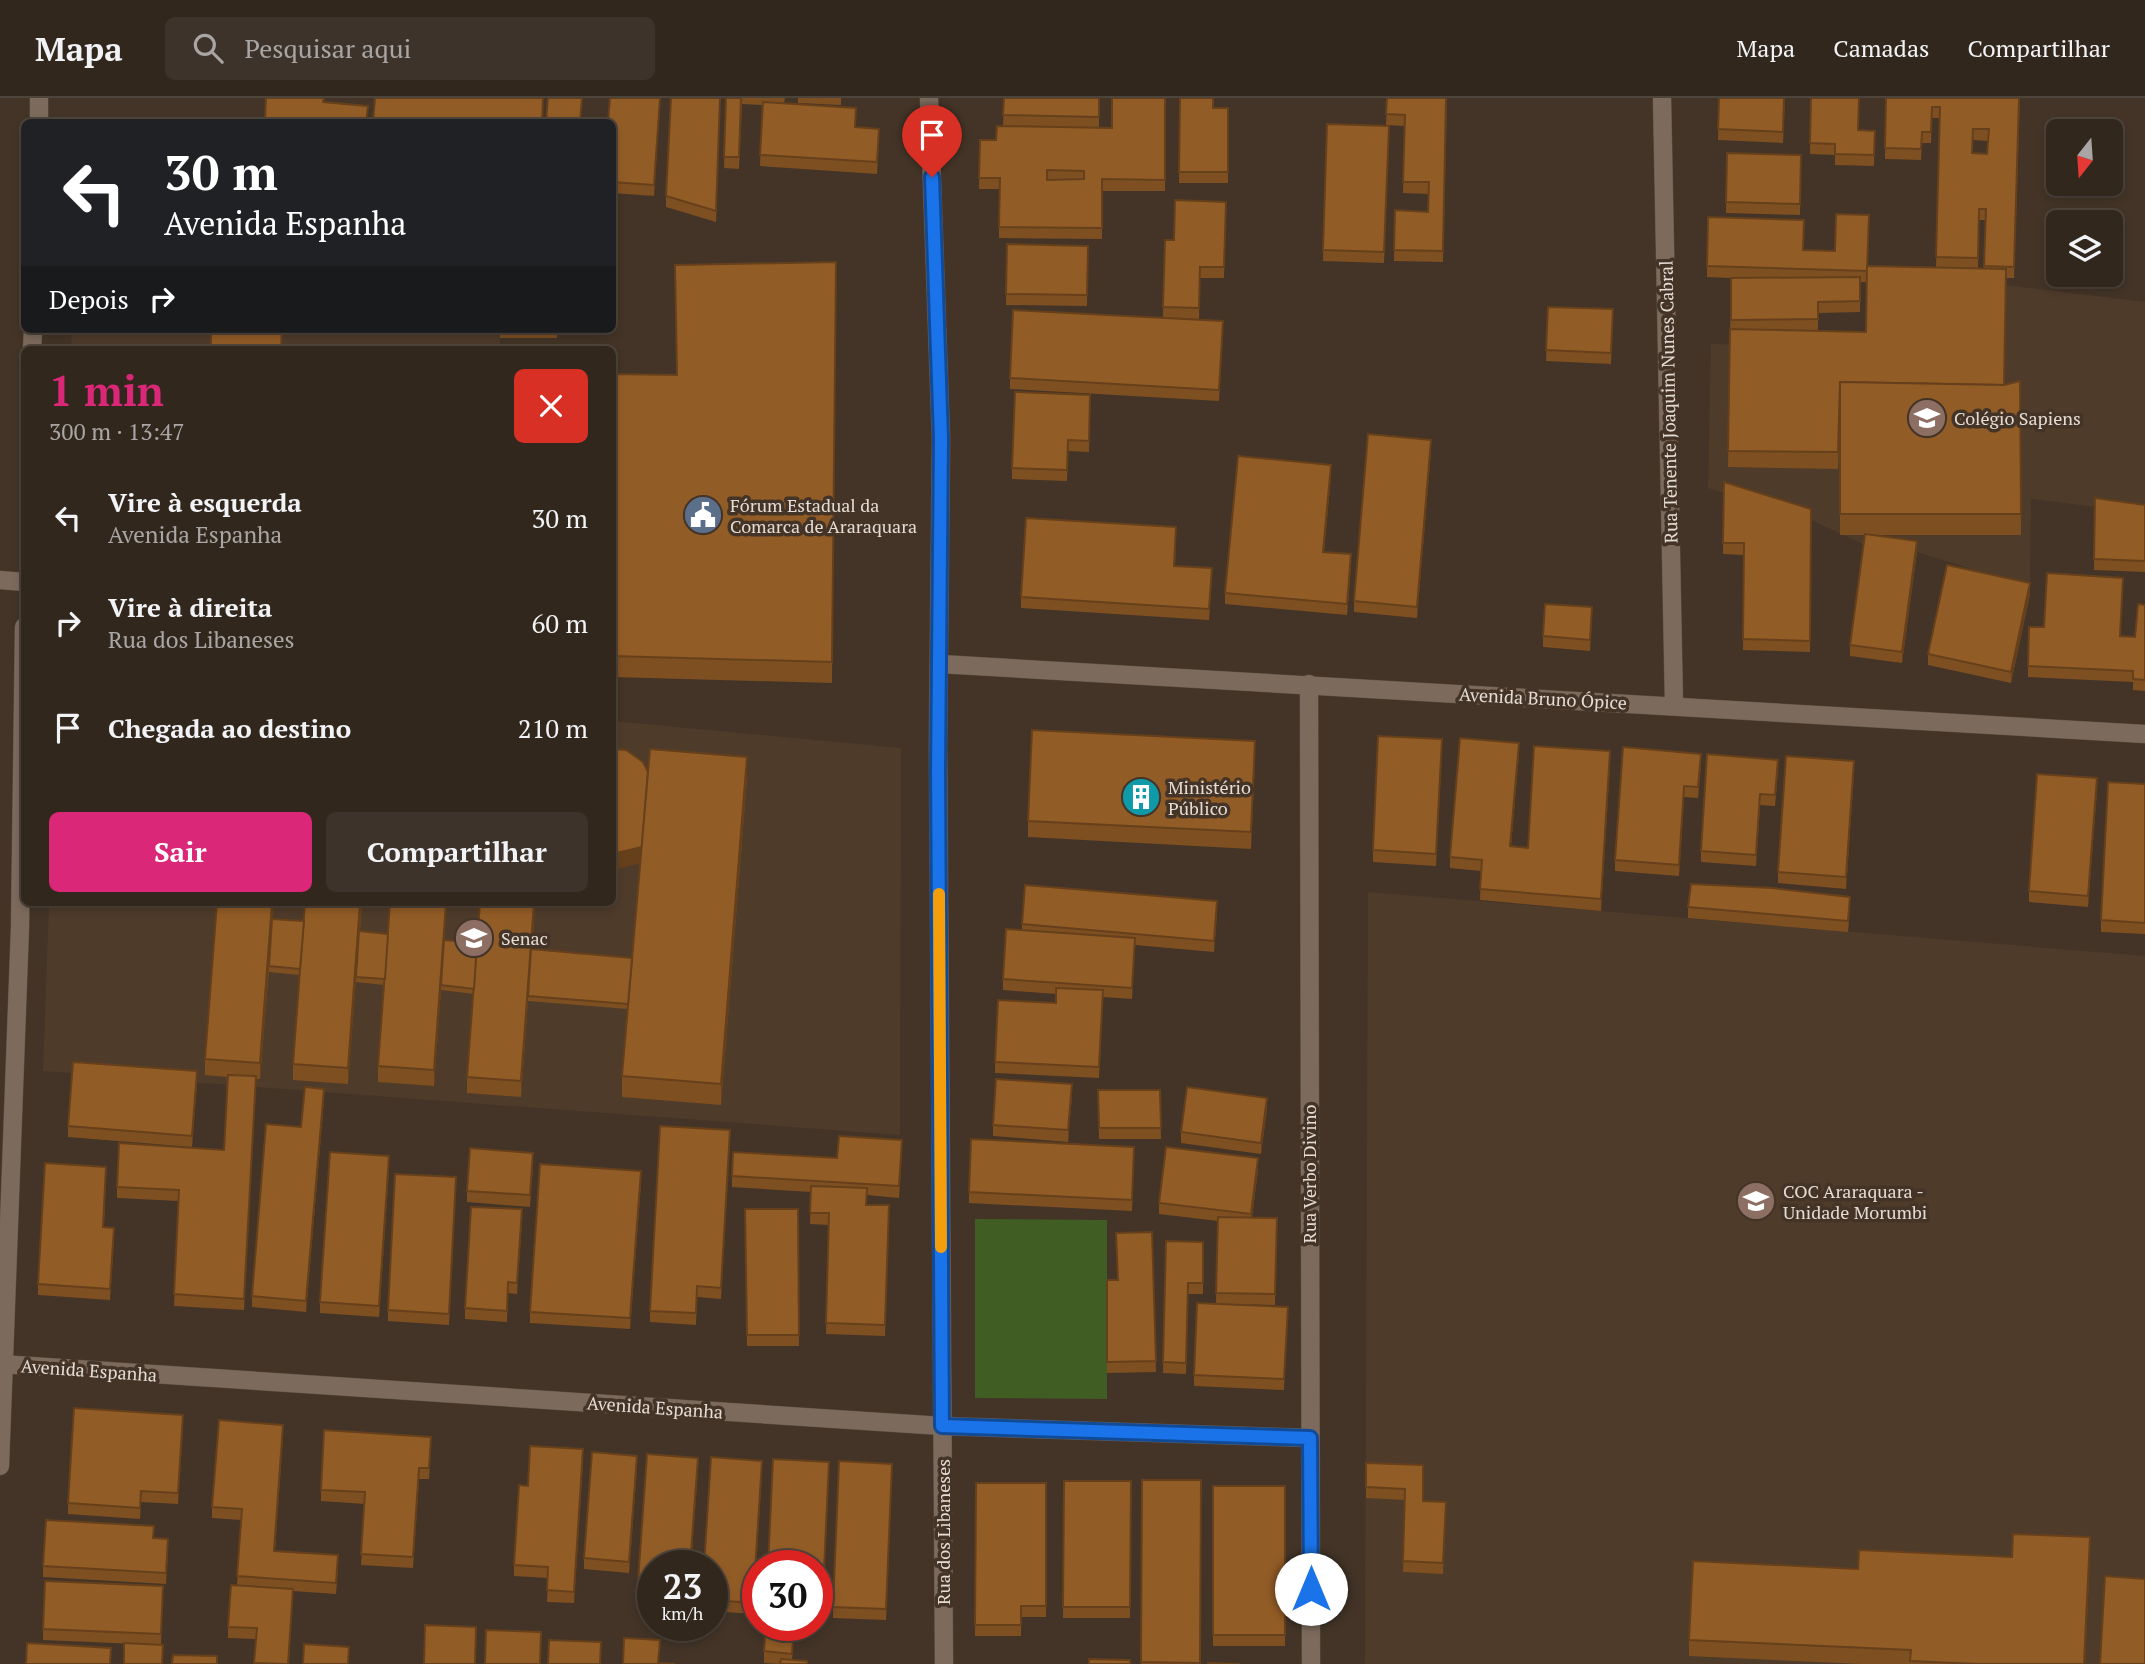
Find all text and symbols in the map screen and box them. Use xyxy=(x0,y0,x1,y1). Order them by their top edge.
search box xyxy=(165,17,655,80)
text: Mapa xyxy=(35,27,123,70)
icon: search xyxy=(189,29,227,67)
text: Pesquisar aqui xyxy=(245,31,411,65)
text: Mapa xyxy=(1737,32,1795,64)
text: Camadas xyxy=(1833,32,1929,64)
text: Compartilhar xyxy=(1967,32,2110,64)
pin xyxy=(902,105,962,177)
icon: arrive xyxy=(913,116,951,154)
north arrow xyxy=(2046,119,2123,196)
map controls xyxy=(2046,119,2123,287)
text: 30 m xyxy=(164,139,278,204)
icon: left xyxy=(49,147,140,238)
text: Avenida Espanha xyxy=(164,202,406,244)
button: layers xyxy=(2046,210,2123,287)
street label: Rua Tenente Joaquim Nunes Cabral xyxy=(1654,260,1682,544)
icon: right xyxy=(143,280,181,318)
text: Depois xyxy=(49,282,129,316)
text: 1 min xyxy=(49,362,164,418)
button: close xyxy=(514,369,588,443)
school or university icon: Colégio Sapiens xyxy=(1906,397,1948,439)
place label: Colégio Sapiens xyxy=(1954,406,2081,430)
text: 300 m · 13:47 xyxy=(49,416,184,447)
text: Vire à esquerda xyxy=(108,485,302,519)
place label: Fórum Estadual da Comarca de Araraquara xyxy=(730,493,917,538)
public building icon: Fórum Estadual da Comarca de Araraquara xyxy=(682,494,724,536)
icon: left xyxy=(49,499,87,537)
text: 30 m xyxy=(532,501,588,535)
text: Avenida Espanha xyxy=(108,519,282,550)
text: Vire à direita xyxy=(108,590,272,624)
icon: right xyxy=(49,604,87,642)
text: 60 m xyxy=(532,606,588,640)
text: Rua dos Libaneses xyxy=(108,624,295,655)
street label: Avenida Bruno Ópice xyxy=(1459,682,1627,714)
icon: arrive xyxy=(49,709,87,747)
text: Chegada ao destino xyxy=(108,711,351,745)
text: 210 m xyxy=(518,711,588,745)
place label: Ministério Público xyxy=(1168,775,1251,820)
building icon: Ministério Público xyxy=(1120,776,1162,818)
button: Sair xyxy=(49,812,312,892)
button: Compartilhar xyxy=(326,812,588,892)
school or university icon: Senac xyxy=(453,917,495,959)
place label: Senac xyxy=(501,926,548,950)
street label: Rua Verbo Divino xyxy=(1297,1105,1321,1243)
place label: COC Araraquara - Unidade Morumbi xyxy=(1783,1179,1927,1224)
school or university icon: COC Araraquara - Unidade Morumbi xyxy=(1735,1180,1777,1222)
street label: Avenida Espanha xyxy=(20,1353,158,1387)
street label: Avenida Espanha xyxy=(586,1390,724,1424)
street label: Rua dos Libaneses xyxy=(931,1459,955,1605)
speed limit sign: 30 xyxy=(742,1550,833,1641)
position arrow xyxy=(1274,1552,1348,1626)
text: 23 xyxy=(663,1563,702,1609)
text: km/h xyxy=(662,1601,703,1625)

